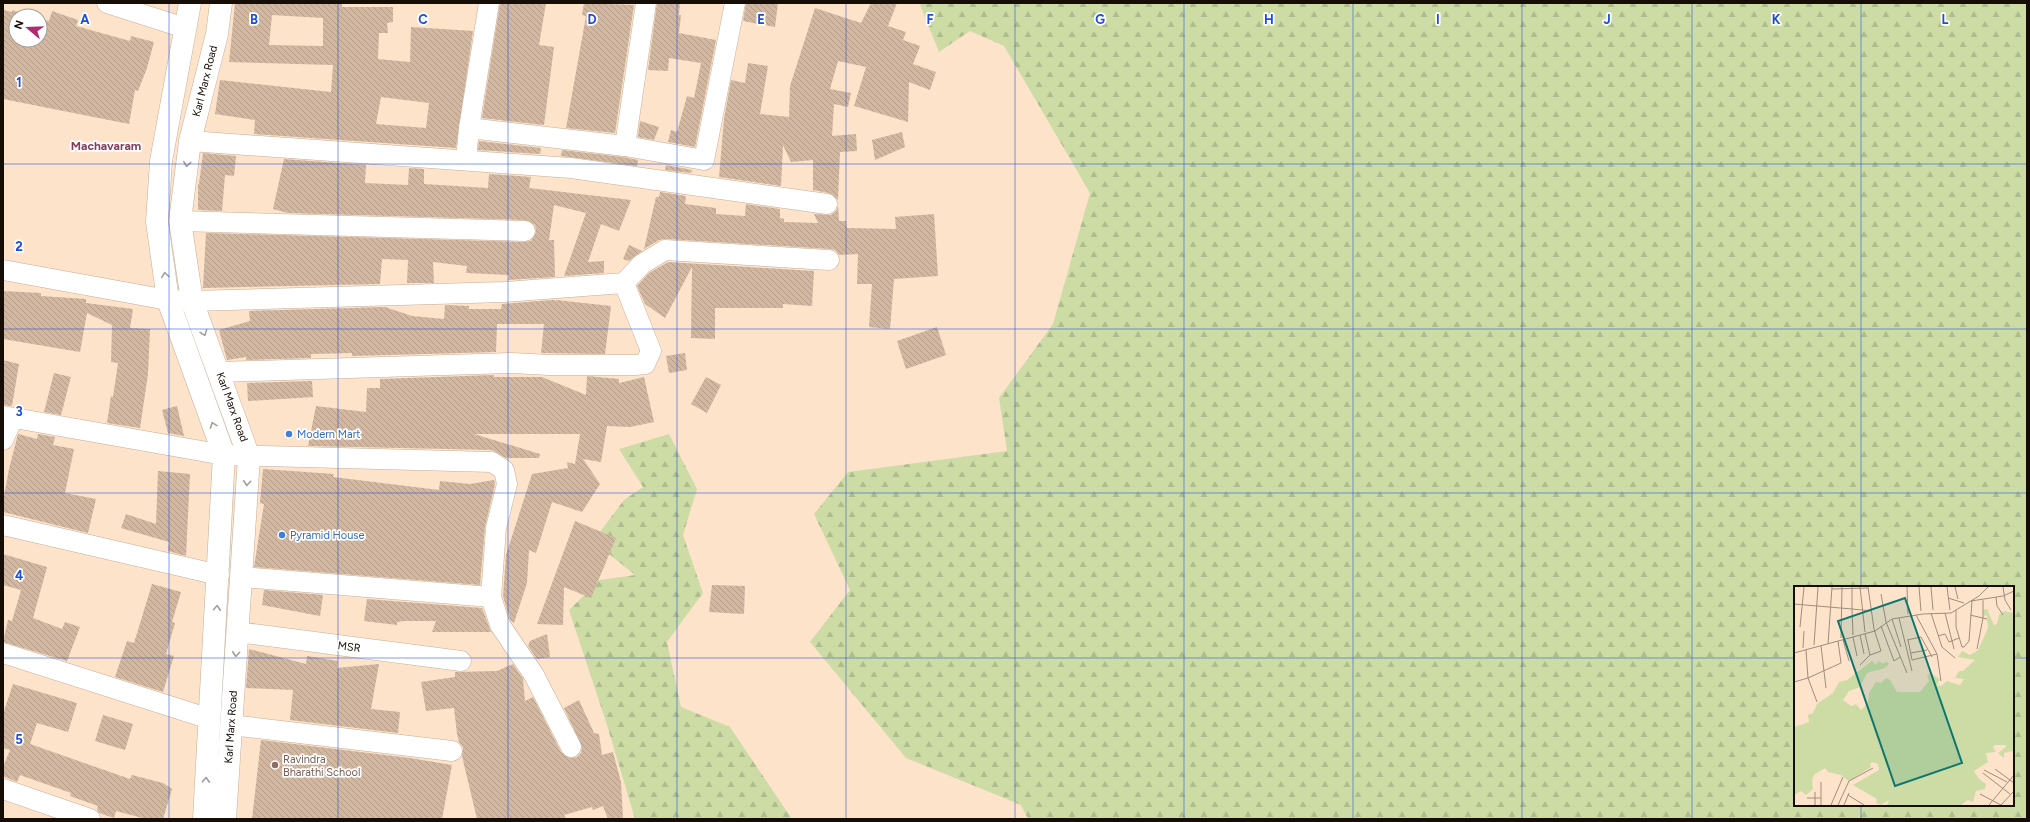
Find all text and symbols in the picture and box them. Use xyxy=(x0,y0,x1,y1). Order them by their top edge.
north arrow xyxy=(8,8,48,48)
text: A xyxy=(80,12,90,27)
text: B xyxy=(250,12,258,27)
text: C xyxy=(418,12,428,27)
text: D xyxy=(587,12,597,27)
text: E xyxy=(757,12,765,27)
text: F xyxy=(926,12,934,27)
text: G xyxy=(1095,12,1105,27)
text: H xyxy=(1264,12,1274,27)
text: I xyxy=(1436,12,1440,27)
text: J xyxy=(1603,12,1611,27)
text: K xyxy=(1772,12,1781,27)
text: L xyxy=(1942,12,1949,27)
text: N xyxy=(11,19,27,31)
street label: Karl Marx Road xyxy=(190,44,220,118)
text: 1 xyxy=(16,75,22,90)
district label: Machavaram xyxy=(71,139,141,153)
one-way arrow xyxy=(183,161,192,167)
text: 2 xyxy=(15,239,23,254)
one-way arrow xyxy=(161,272,169,278)
one-way arrow xyxy=(200,329,208,336)
street label: Karl Marx Road xyxy=(213,370,251,444)
text: 3 xyxy=(15,404,23,419)
one-way arrow xyxy=(210,421,218,428)
place label: Modern Mart xyxy=(297,428,361,441)
marker: Modern Mart xyxy=(284,429,294,439)
one-way arrow xyxy=(243,480,252,486)
place label: Pyramid House xyxy=(290,529,364,542)
marker: Pyramid House xyxy=(277,530,287,540)
text: 4 xyxy=(15,568,23,583)
inset map xyxy=(1794,586,2014,806)
one-way arrow xyxy=(212,605,221,611)
street label: MSR xyxy=(337,639,361,655)
one-way arrow xyxy=(231,651,240,657)
street label: Karl Marx Road xyxy=(222,690,240,764)
text: 5 xyxy=(15,732,23,747)
place label: Ravindra Bharathi School xyxy=(283,753,360,779)
marker: Ravindra Bharathi School xyxy=(270,760,280,770)
one-way arrow xyxy=(202,777,211,783)

